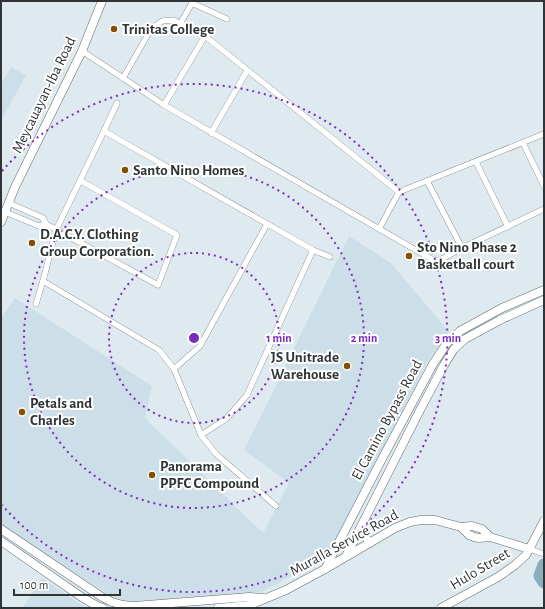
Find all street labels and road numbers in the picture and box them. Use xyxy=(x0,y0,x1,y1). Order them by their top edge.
street label: Meycauayan-Iba Road xyxy=(9,34,79,156)
street label: El Camino Bypass Road xyxy=(349,357,425,483)
street label: Muralla Service Road xyxy=(287,507,401,579)
street label: Hulo Street xyxy=(448,545,513,593)

